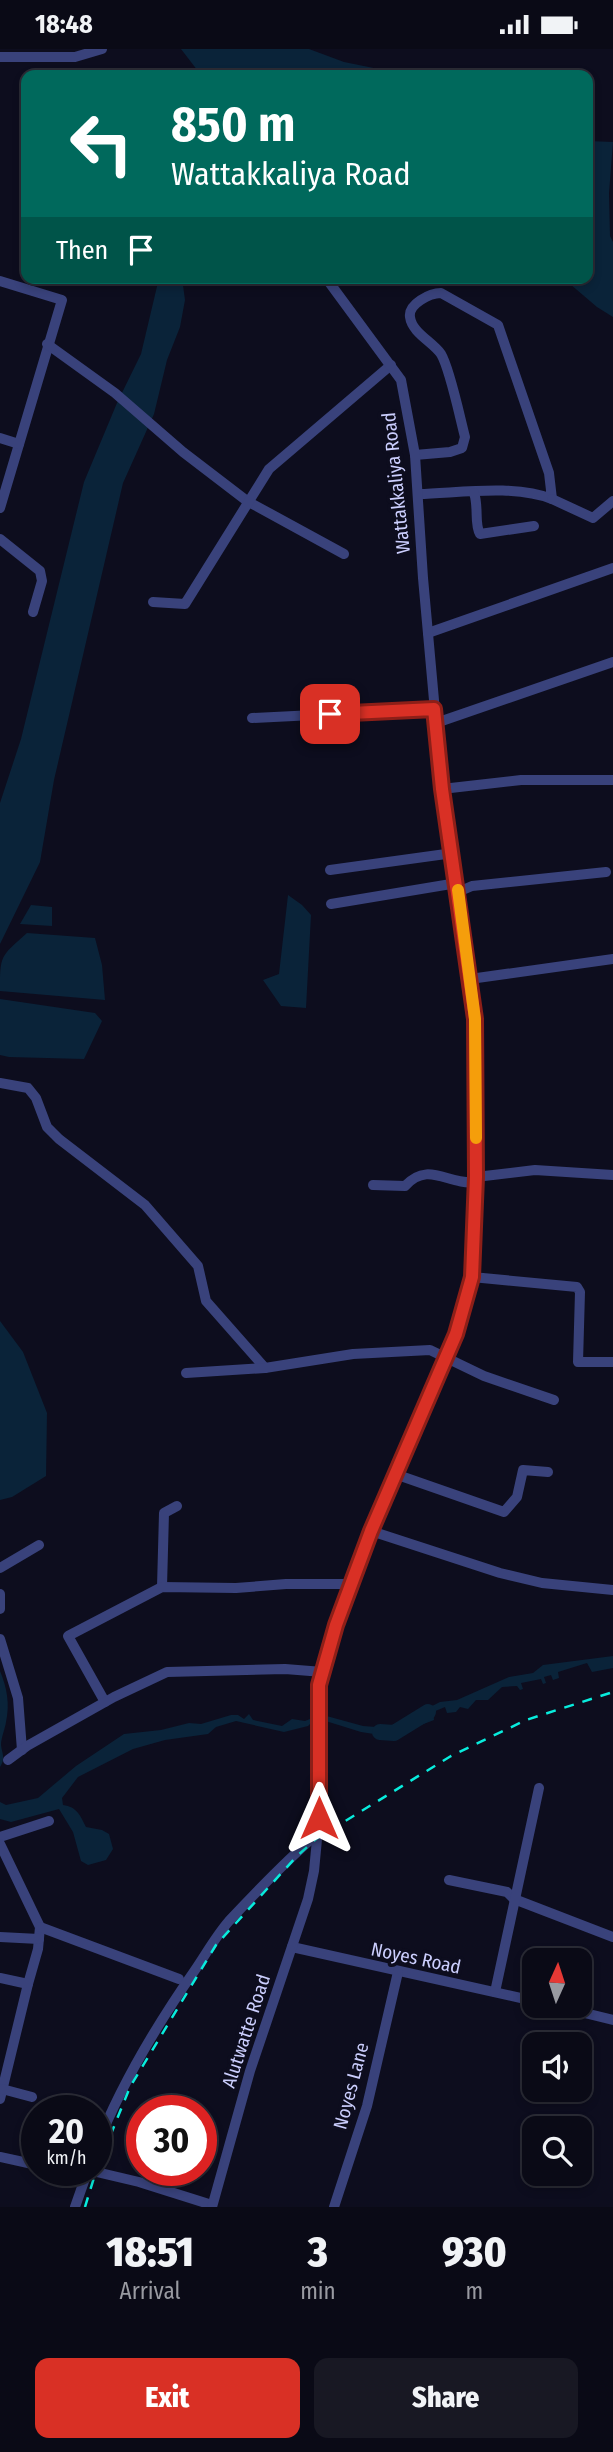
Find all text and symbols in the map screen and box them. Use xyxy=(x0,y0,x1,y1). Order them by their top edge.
text: 18:48 xyxy=(35,9,93,40)
text: 850 m xyxy=(171,95,295,154)
icon: left xyxy=(56,98,147,189)
text: Wattakkaliya Road xyxy=(171,155,411,193)
icon: arrive xyxy=(122,231,160,269)
text: Then xyxy=(56,235,108,266)
street label: Wattakkaliya Road xyxy=(377,411,415,555)
pin xyxy=(300,684,360,744)
icon: arrive xyxy=(311,695,349,733)
position arrow xyxy=(282,1781,356,1855)
street label: Noyes Road xyxy=(369,1937,463,1979)
north arrow xyxy=(522,1948,592,2018)
map controls xyxy=(522,1948,592,2186)
street label: Alutwatte Road xyxy=(217,1971,275,2091)
button: sound xyxy=(522,2032,592,2102)
street label: Noyes Lane xyxy=(328,2040,374,2132)
speed limit sign: 30 xyxy=(126,2095,217,2186)
text: 20 xyxy=(49,2110,84,2152)
button: search xyxy=(522,2116,592,2186)
text: km/h xyxy=(46,2147,87,2169)
text: 18:51 xyxy=(106,2227,194,2277)
text: 3 xyxy=(308,2227,328,2277)
text: 930 xyxy=(442,2227,507,2277)
text: Arrival xyxy=(120,2277,181,2305)
text: min xyxy=(300,2277,336,2305)
text: m xyxy=(466,2277,483,2305)
button: Exit xyxy=(35,2358,300,2438)
button: Share xyxy=(314,2358,578,2438)

